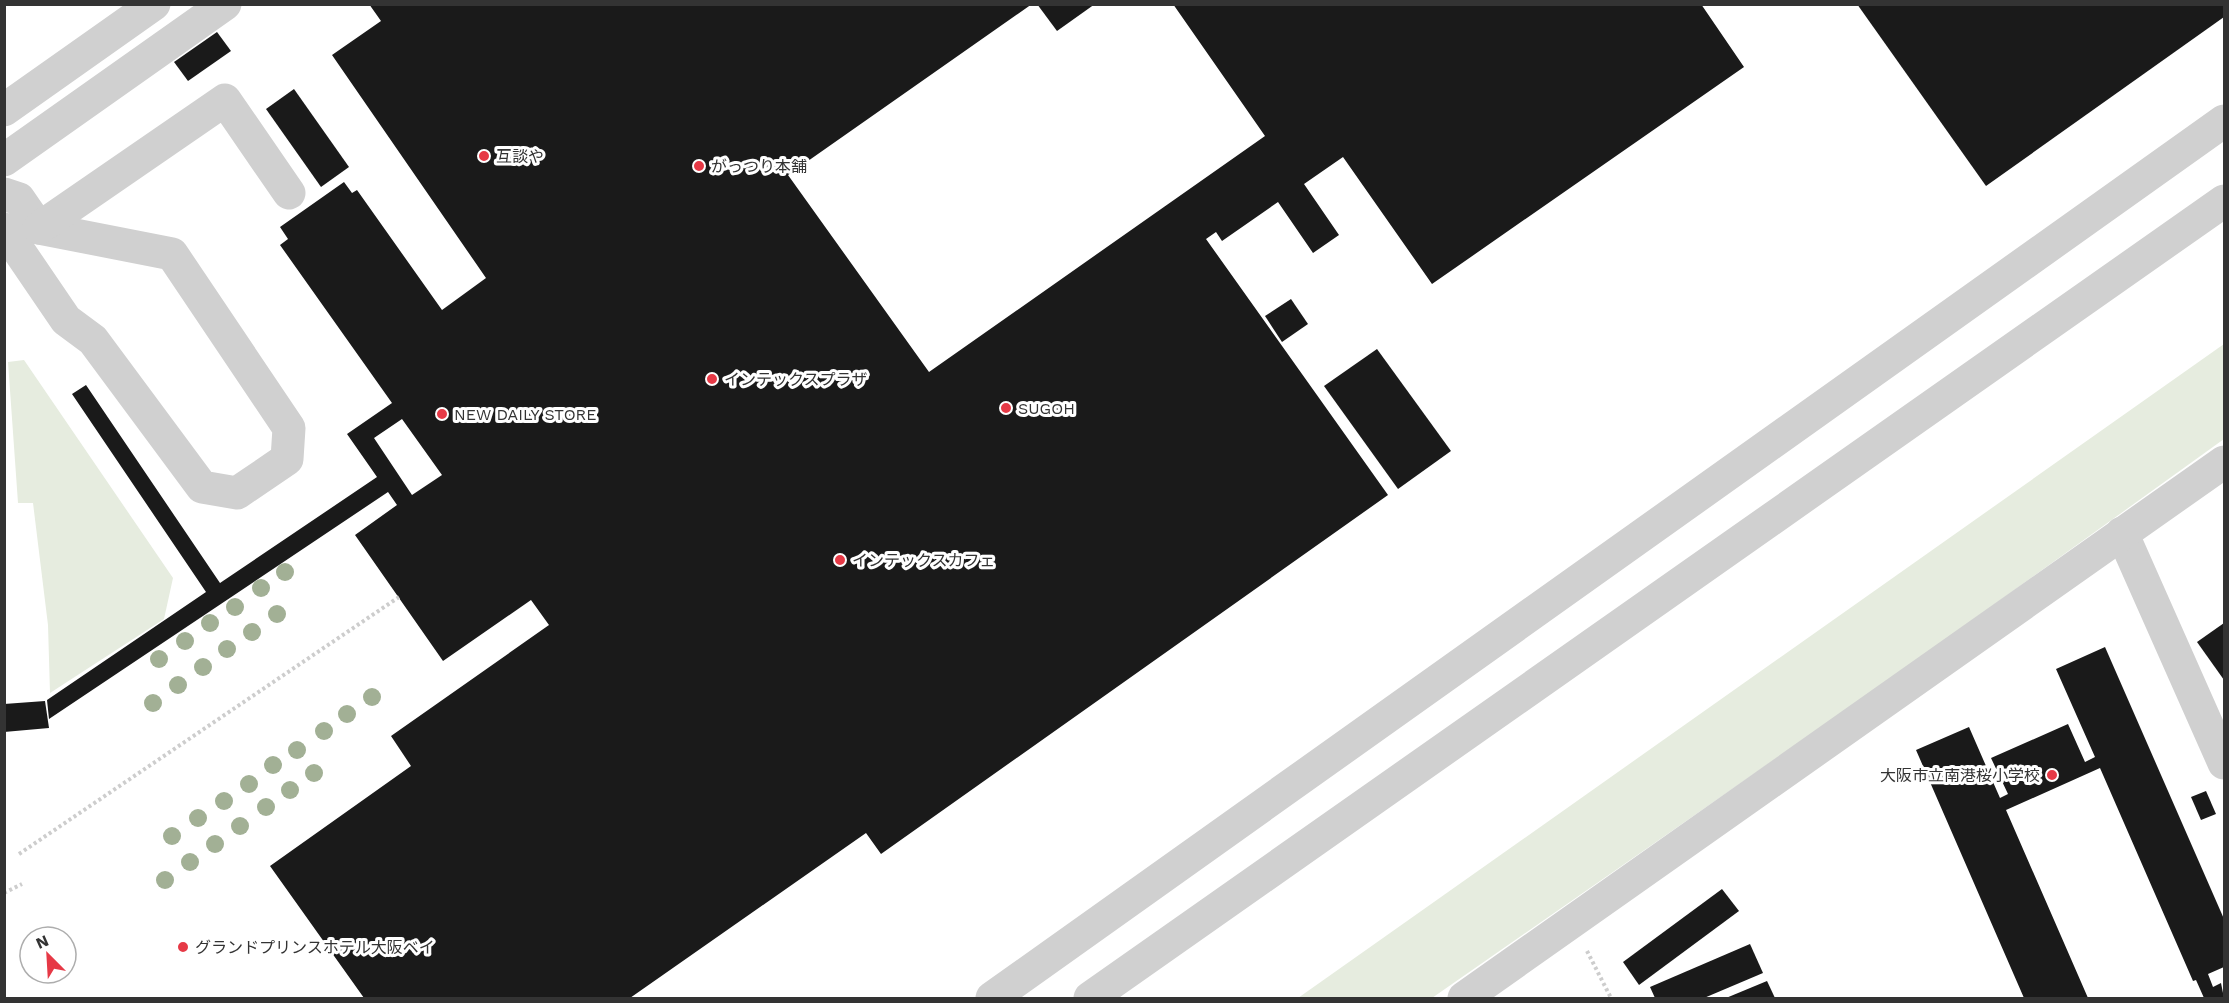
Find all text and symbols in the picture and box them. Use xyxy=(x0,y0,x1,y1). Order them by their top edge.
place label: 互談や xyxy=(496,147,544,166)
marker: 互談や xyxy=(477,149,491,163)
place label: がっつり本舗 xyxy=(711,157,807,176)
marker: がっつり本舗 xyxy=(692,159,706,173)
place label: インテックスプラザ xyxy=(724,370,868,389)
marker: インテックスプラザ xyxy=(705,372,719,386)
place label: SUGOH xyxy=(1018,399,1075,418)
marker: SUGOH xyxy=(999,401,1013,415)
place label: NEW DAILY STORE xyxy=(454,405,596,424)
marker: NEW DAILY STORE xyxy=(435,407,449,421)
place label: インテックスカフェ xyxy=(852,551,996,570)
marker: インテックスカフェ xyxy=(833,553,847,567)
place label: 大阪市立南港桜小学校 xyxy=(1880,766,2040,785)
marker: 大阪市立南港桜小学校 xyxy=(2045,768,2059,782)
north arrow xyxy=(18,925,78,985)
text: N xyxy=(33,931,51,953)
place label: グランドプリンスホテル大阪ベイ xyxy=(195,938,435,957)
marker: グランドプリンスホテル大阪ベイ xyxy=(176,940,190,954)

